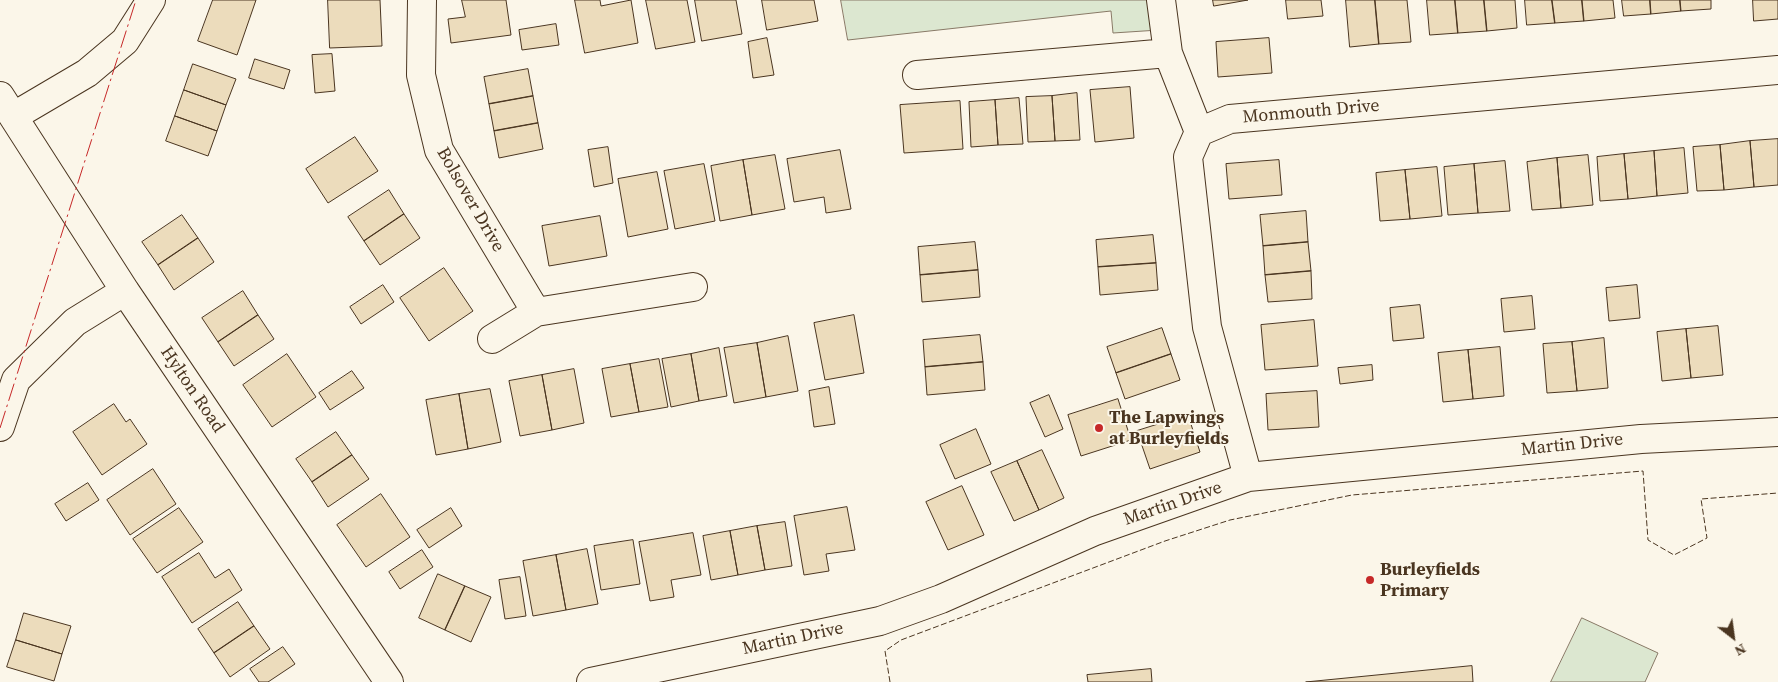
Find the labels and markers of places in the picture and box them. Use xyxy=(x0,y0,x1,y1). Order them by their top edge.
place label: The Lapwings at Burleyfields xyxy=(1109,407,1229,449)
marker: The Lapwings at Burleyfields xyxy=(1093,422,1105,434)
place label: Burleyfields Primary xyxy=(1380,559,1480,602)
marker: Burleyfields Primary xyxy=(1364,574,1376,586)

